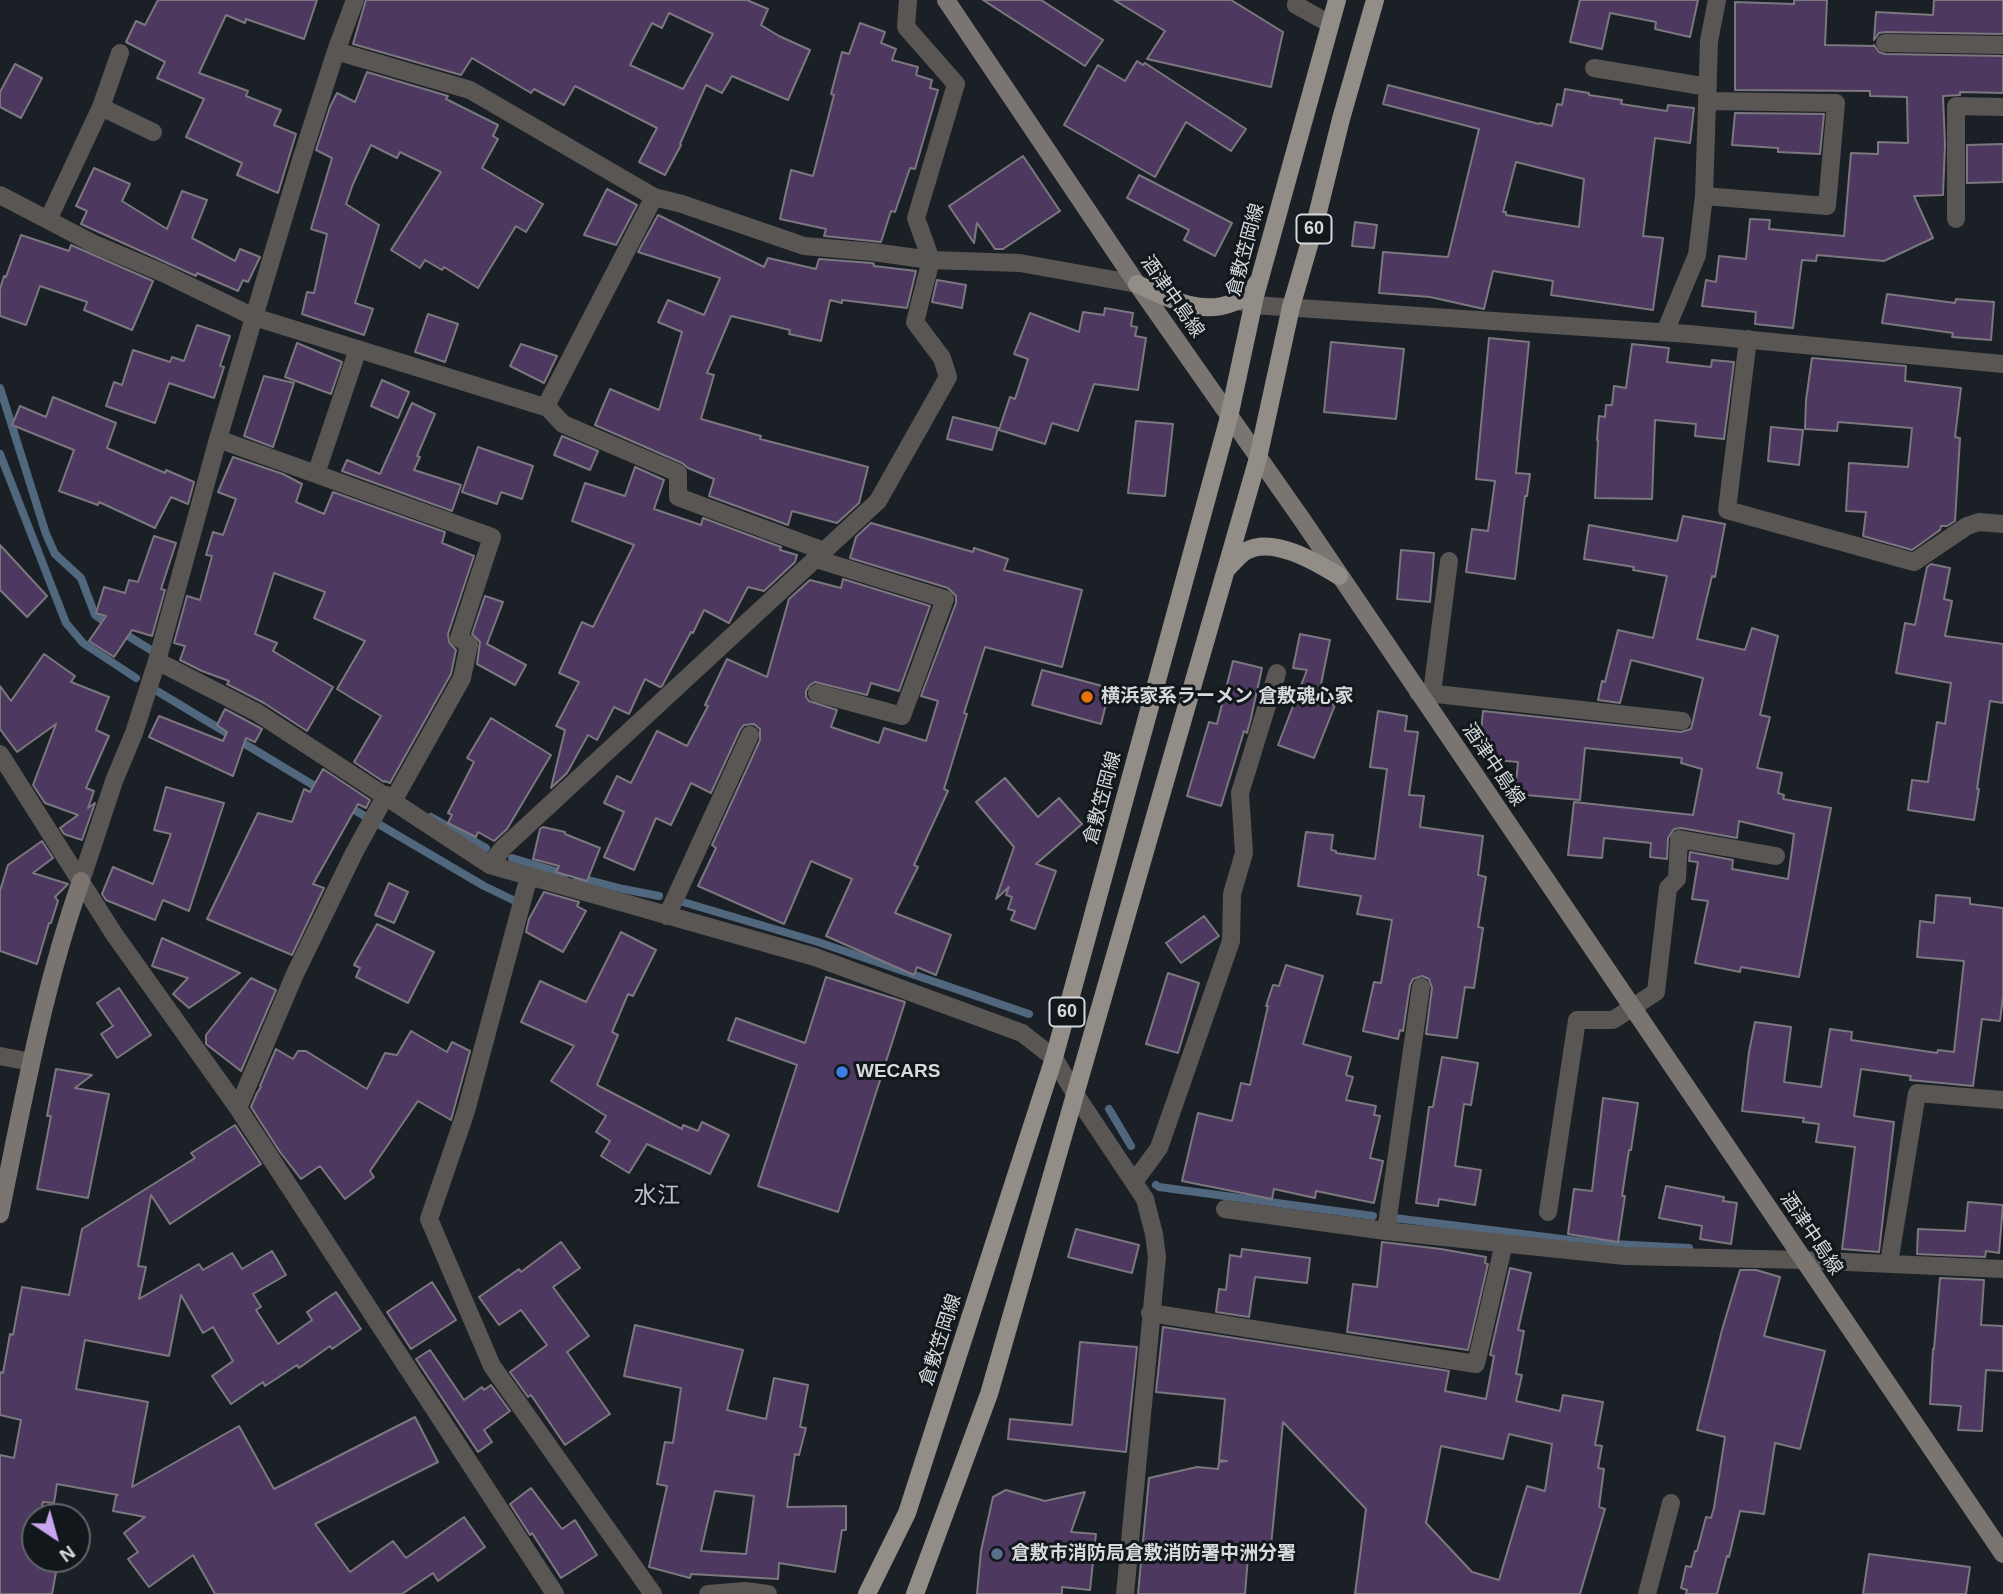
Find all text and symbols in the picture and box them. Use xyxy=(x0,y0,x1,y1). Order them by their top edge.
street label: 倉敷笠岡線 xyxy=(1223,201,1269,299)
road number: 60 xyxy=(1296,214,1332,244)
street label: 酒津中島線 xyxy=(1135,252,1209,342)
place label: 横浜家系ラーメン 倉敷魂心家 xyxy=(1101,686,1353,708)
marker: 横浜家系ラーメン 倉敷魂心家 xyxy=(1079,689,1095,705)
street label: 酒津中島線 xyxy=(1457,719,1529,811)
street label: 倉敷笠岡線 xyxy=(1080,749,1126,847)
road number: 60 xyxy=(1050,998,1084,1027)
place label: WECARS xyxy=(856,1061,940,1083)
marker: WECARS xyxy=(834,1064,850,1080)
district label: 水江 xyxy=(634,1183,680,1211)
street label: 酒津中島線 xyxy=(1775,1188,1847,1280)
street label: 倉敷笠岡線 xyxy=(915,1291,967,1389)
north arrow xyxy=(21,1503,91,1573)
text: N xyxy=(56,1541,79,1566)
place label: 倉敷市消防局倉敷消防署中洲分署 xyxy=(1011,1543,1296,1565)
marker: 倉敷市消防局倉敷消防署中洲分署 xyxy=(989,1546,1005,1562)

